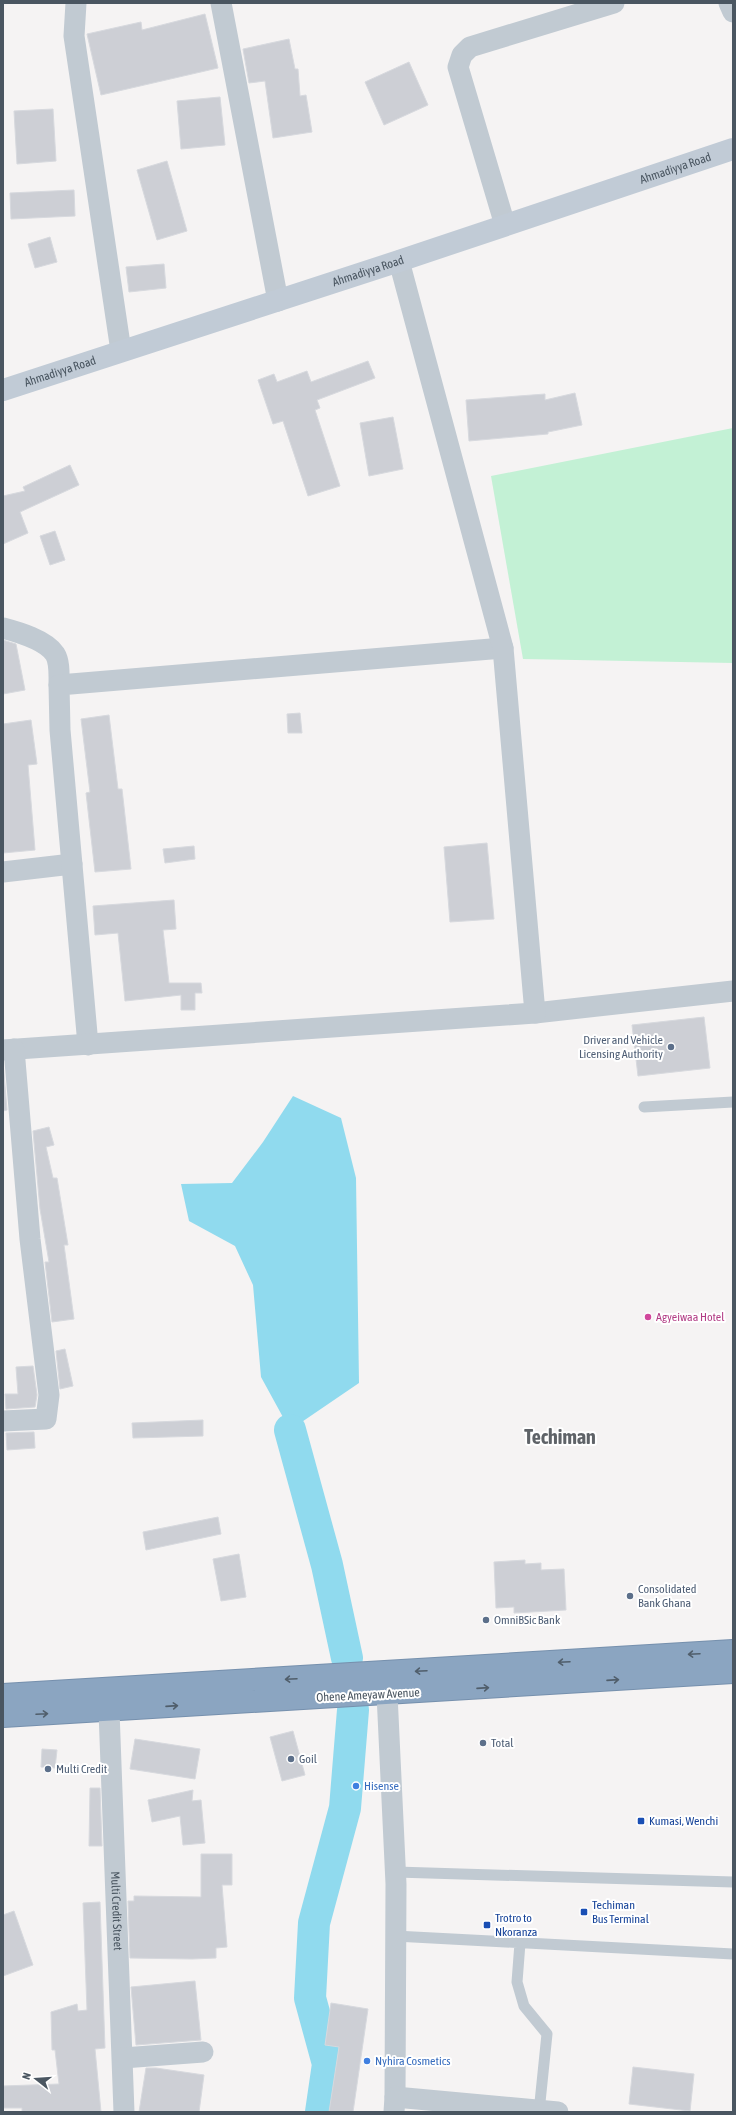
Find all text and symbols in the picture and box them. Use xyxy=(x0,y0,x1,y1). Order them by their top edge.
street label: Ahmadiyya Road xyxy=(638,150,713,187)
street label: Ahmadiyya Road xyxy=(331,253,406,289)
street label: Ahmadiyya Road xyxy=(23,353,98,390)
place label: Driver and Vehicle Licensing Authority xyxy=(579,1033,663,1061)
marker: Driver and Vehicle Licensing Authority xyxy=(666,1042,676,1052)
place label: Agyeiwaa Hotel xyxy=(656,1310,725,1324)
marker: Agyeiwaa Hotel xyxy=(643,1312,653,1322)
district label: Techiman xyxy=(524,1425,596,1448)
place label: Consolidated Bank Ghana xyxy=(638,1582,696,1610)
marker: Consolidated Bank Ghana xyxy=(625,1591,635,1601)
place label: OmniBSic Bank xyxy=(494,1613,561,1627)
marker: OmniBSic Bank xyxy=(481,1615,491,1625)
one-way arrow xyxy=(688,1650,701,1657)
one-way arrow xyxy=(558,1658,571,1665)
one-way arrow xyxy=(415,1667,428,1674)
one-way arrow xyxy=(285,1675,298,1682)
one-way arrow xyxy=(606,1676,619,1683)
street label: Ohene Ameyaw Avenue xyxy=(316,1685,420,1705)
one-way arrow xyxy=(476,1685,489,1692)
one-way arrow xyxy=(165,1703,178,1710)
one-way arrow xyxy=(35,1710,48,1718)
place label: Total xyxy=(491,1736,514,1750)
marker: Total xyxy=(478,1738,488,1748)
place label: Goil xyxy=(299,1752,318,1766)
marker: Goil xyxy=(286,1754,296,1764)
place label: Multi Credit xyxy=(56,1762,108,1776)
marker: Multi Credit xyxy=(43,1764,53,1774)
place label: Hisense xyxy=(364,1779,399,1793)
marker: Hisense xyxy=(351,1781,361,1791)
place label: Kumasi, Wenchi xyxy=(649,1814,718,1828)
marker: Kumasi, Wenchi xyxy=(636,1816,646,1826)
street label: Multi Credit Street xyxy=(108,1871,125,1951)
place label: Techiman Bus Terminal xyxy=(592,1898,650,1926)
marker: Techiman Bus Terminal xyxy=(579,1907,589,1917)
place label: Trotro to Nkoranza xyxy=(495,1911,537,1939)
marker: Trotro to Nkoranza xyxy=(482,1920,492,1930)
place label: Nyhira Cosmetics xyxy=(375,2054,450,2068)
marker: Nyhira Cosmetics xyxy=(362,2056,372,2066)
north arrow xyxy=(16,2059,56,2099)
text: N xyxy=(20,2071,33,2081)

